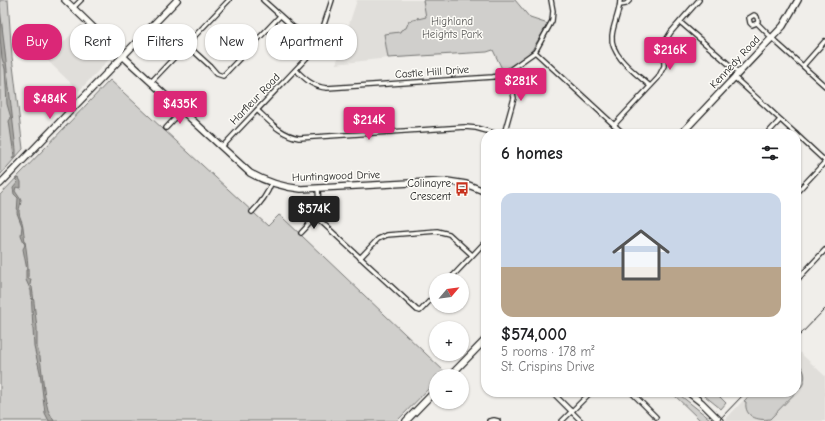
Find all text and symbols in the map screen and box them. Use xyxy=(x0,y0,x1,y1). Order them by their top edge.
park label: Highland Heights Park xyxy=(422,15,483,41)
chip: Buy xyxy=(12,24,62,60)
chip: Rent xyxy=(70,24,125,60)
chip: Filters xyxy=(133,24,197,60)
chip: New xyxy=(205,24,258,60)
chip: Apartment xyxy=(266,24,357,60)
street label: Kennedy Road xyxy=(707,33,763,91)
pin: $216K xyxy=(642,37,698,71)
text: $216K xyxy=(653,42,687,57)
street label: Castle Hill Drive xyxy=(394,63,470,81)
pin: $281K xyxy=(493,68,549,102)
street label: Harfleur Road xyxy=(227,70,283,127)
text: $281K xyxy=(504,73,538,88)
pin: $484K xyxy=(22,86,78,120)
text: $484K xyxy=(33,91,67,106)
pin: $435K xyxy=(152,91,208,125)
text: $435K xyxy=(163,96,197,111)
pin: $214K xyxy=(341,107,397,141)
text: $214K xyxy=(353,112,385,127)
icon: filters xyxy=(759,142,781,164)
text: 6 homes xyxy=(501,144,563,163)
street label: Huntingwood Drive xyxy=(292,168,381,184)
place label: Colinayre Crescent xyxy=(407,177,452,203)
bus stop icon: Colinayre Crescent xyxy=(454,181,470,197)
pin: $574K xyxy=(286,196,342,230)
text: $574K xyxy=(298,201,330,216)
icon: home xyxy=(605,219,677,291)
north arrow xyxy=(429,273,469,313)
map controls xyxy=(429,273,469,409)
button: + xyxy=(429,321,469,361)
text: $574,000 xyxy=(501,325,567,344)
text: 5 rooms · 178 m² xyxy=(501,344,594,359)
text: St. Crispins Drive xyxy=(501,359,595,374)
button: − xyxy=(429,369,469,409)

